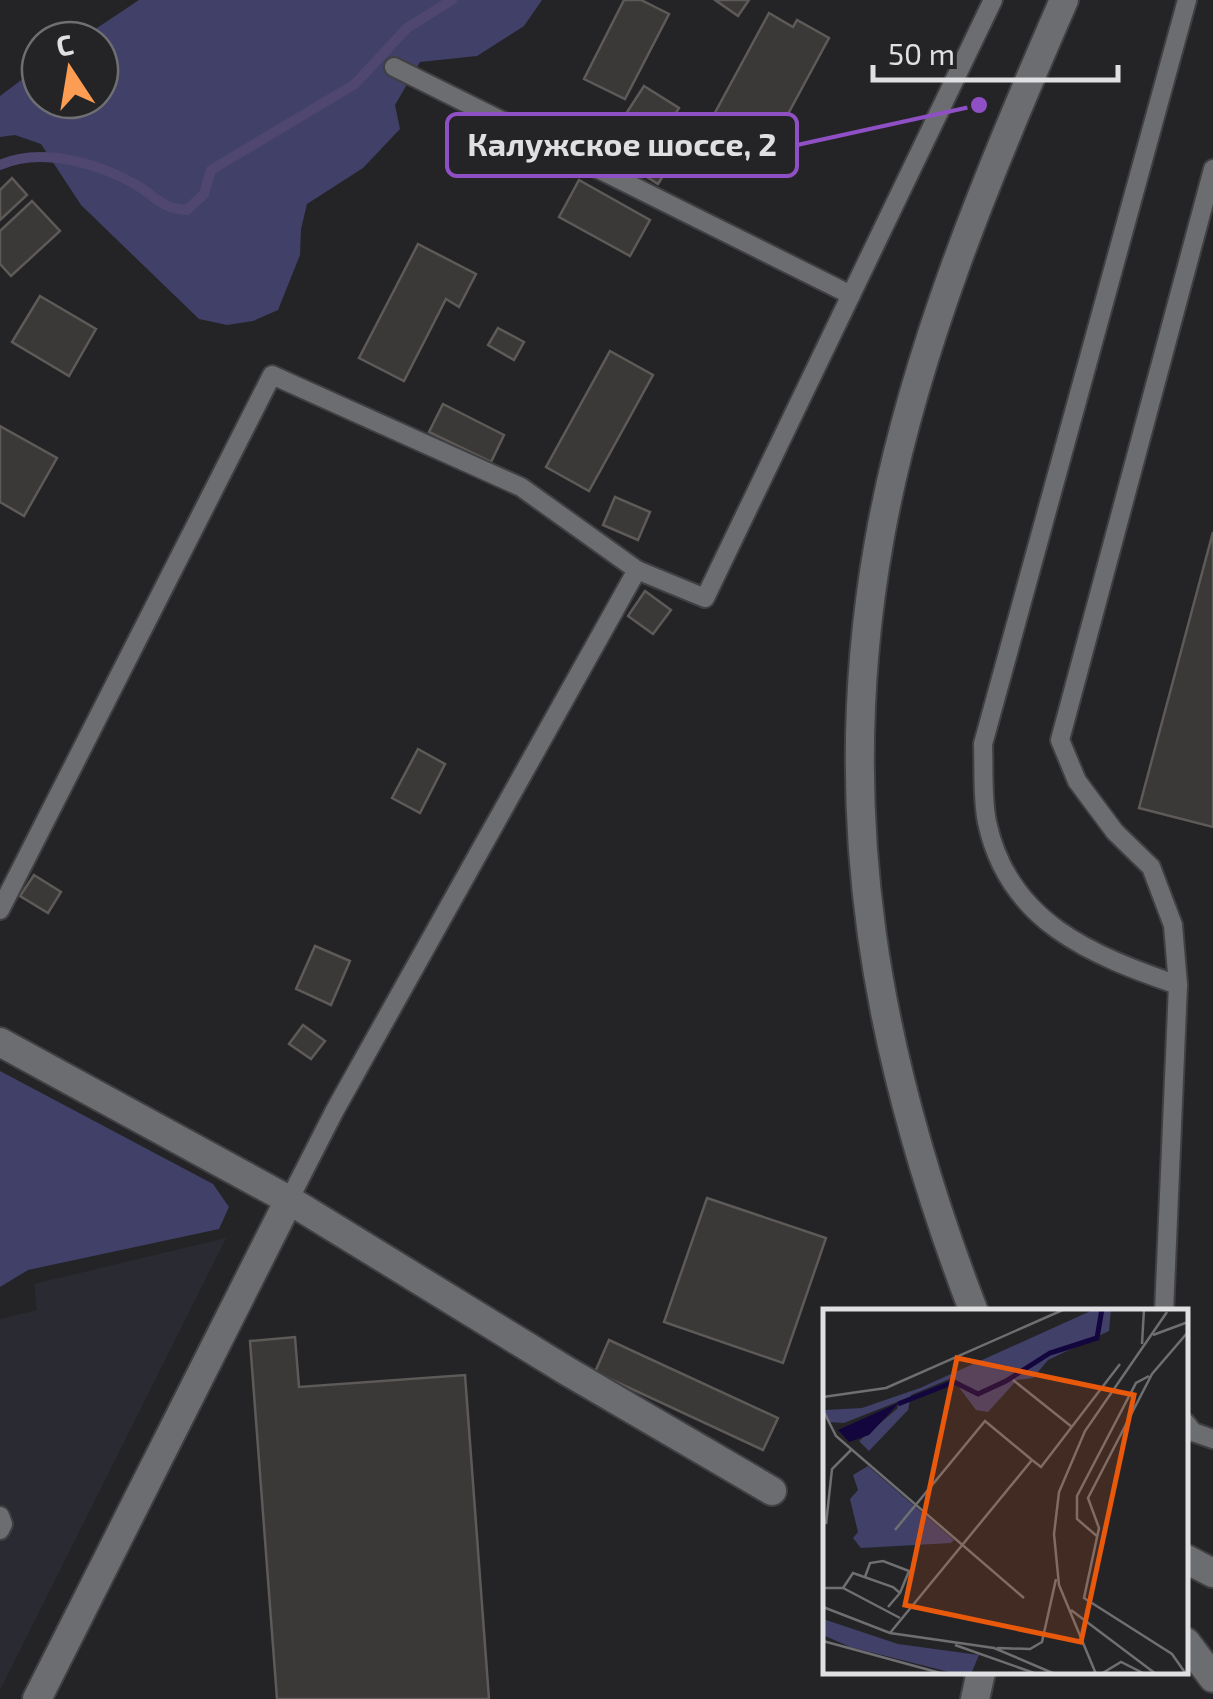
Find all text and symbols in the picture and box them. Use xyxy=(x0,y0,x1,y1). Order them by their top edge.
north arrow xyxy=(20,20,120,120)
scale bar xyxy=(873,20,1118,82)
text: С xyxy=(53,26,76,63)
text: 50 m xyxy=(888,35,955,71)
callout: Калужское шоссе, 2 xyxy=(447,114,797,176)
text: Калужское шоссе, 2 xyxy=(467,124,777,163)
inset map xyxy=(823,1309,1188,1674)

